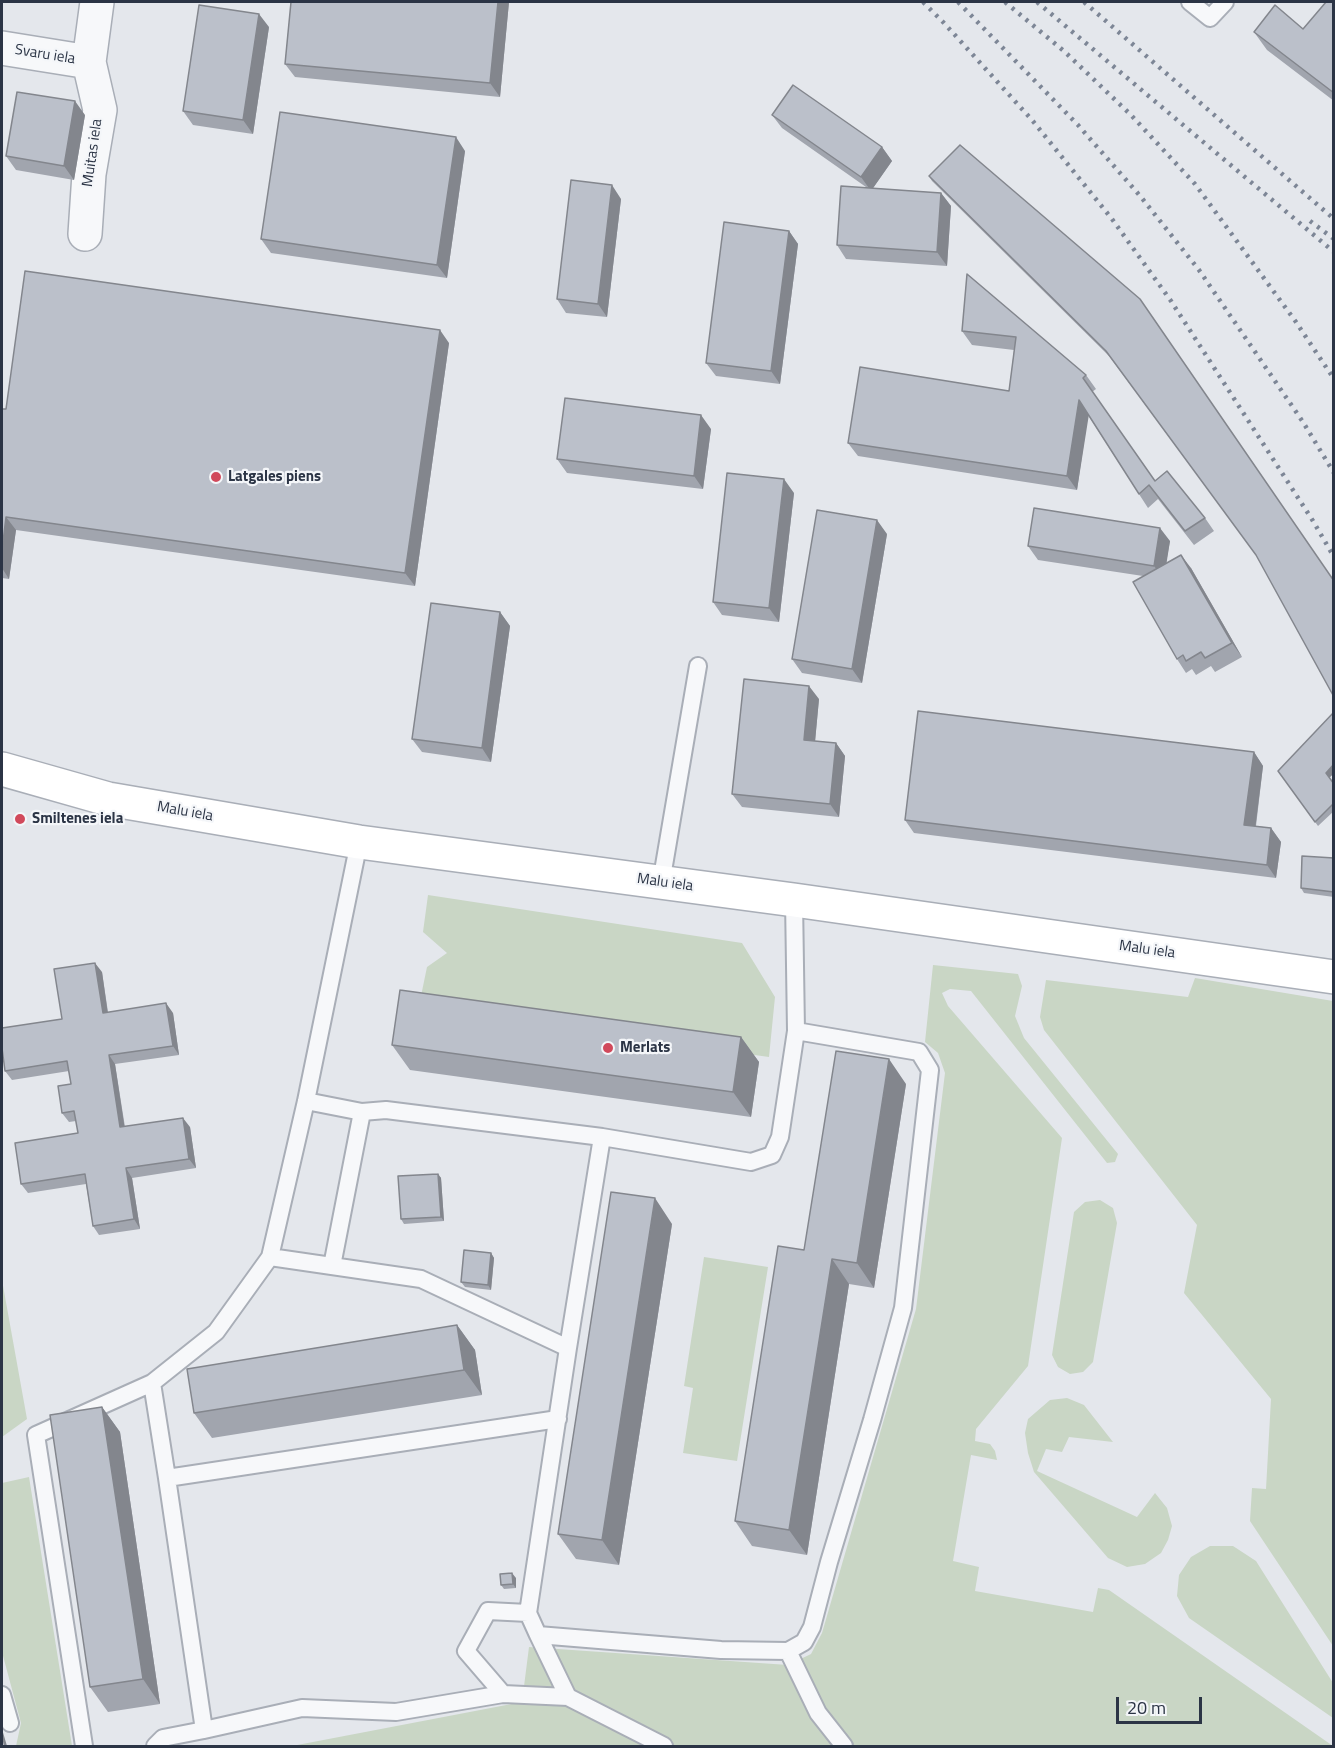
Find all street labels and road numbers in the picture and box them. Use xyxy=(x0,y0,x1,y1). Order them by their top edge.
street label: Svaru iela xyxy=(14,41,76,69)
street label: Muitas iela xyxy=(79,118,107,188)
street label: Malu iela xyxy=(156,798,214,826)
street label: Malu iela xyxy=(636,870,694,896)
street label: Malu iela xyxy=(1118,937,1176,963)

